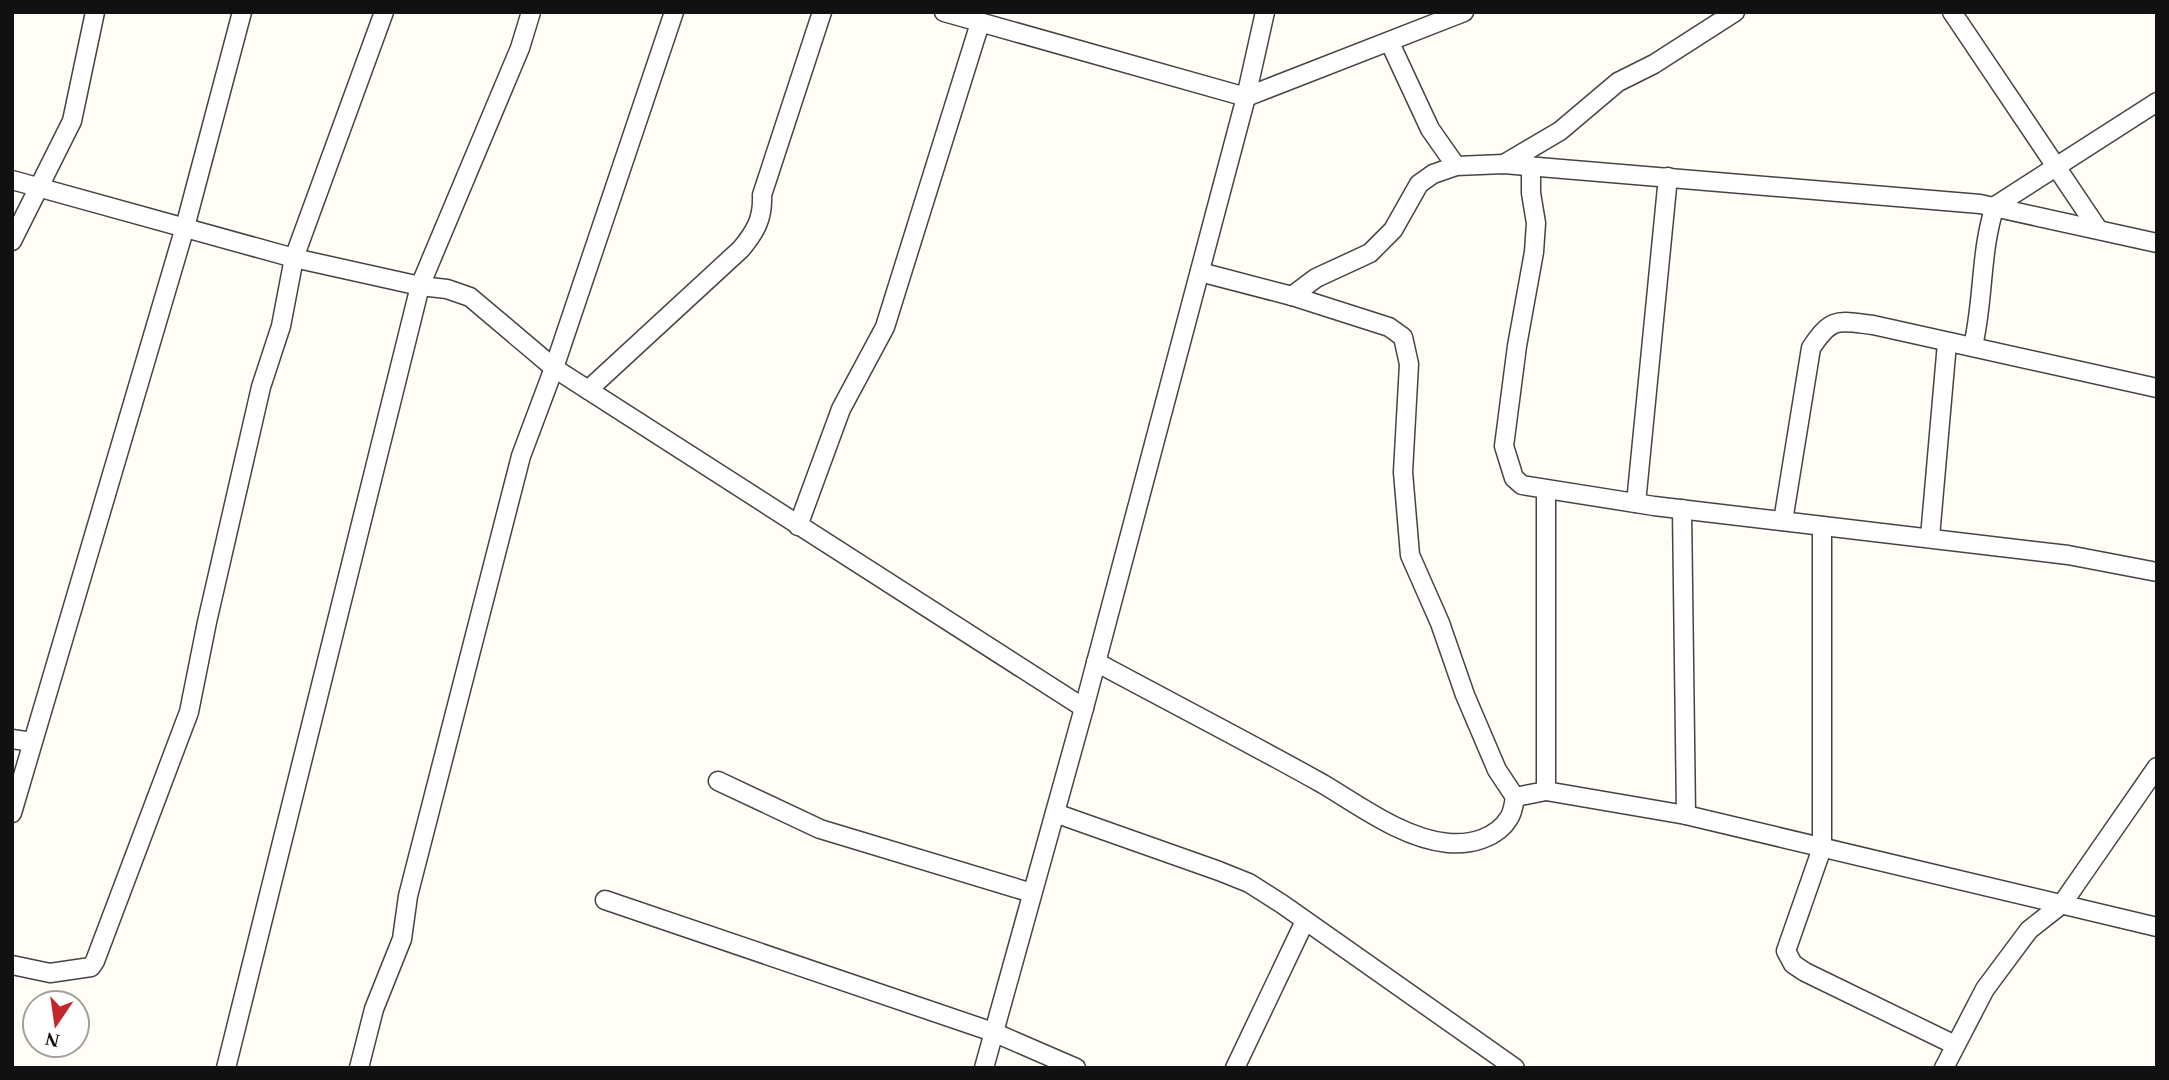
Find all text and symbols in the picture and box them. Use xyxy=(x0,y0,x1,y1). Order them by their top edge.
north arrow xyxy=(21,989,91,1059)
text: N xyxy=(43,1028,61,1052)

